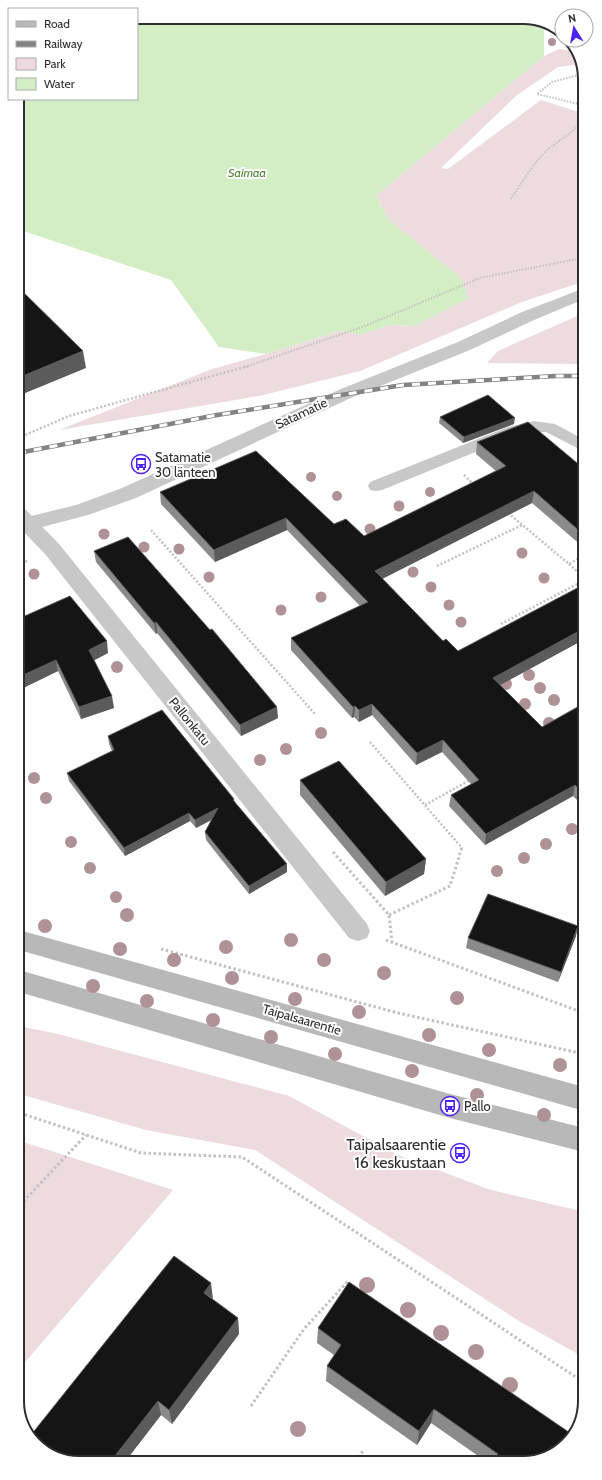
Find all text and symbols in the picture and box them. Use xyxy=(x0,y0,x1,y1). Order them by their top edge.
legend xyxy=(8,8,138,100)
north arrow xyxy=(554,8,594,48)
text: N xyxy=(567,11,577,26)
text: Road xyxy=(44,16,70,31)
text: Railway xyxy=(44,36,82,51)
text: Park xyxy=(44,56,66,71)
text: Water xyxy=(44,76,75,91)
water label: Saimaa xyxy=(228,165,266,180)
street label: Satamatie xyxy=(272,394,330,432)
place label: Satamatie 30 länteen xyxy=(155,449,215,480)
bus stop icon: Satamatie 30 länteen xyxy=(130,453,152,475)
street label: Pallonkatu xyxy=(166,694,214,748)
street label: Taipalsaarentie xyxy=(261,1000,344,1038)
bus stop icon: Pallo xyxy=(439,1095,461,1117)
place label: Pallo xyxy=(464,1098,491,1114)
place label: Taipalsaarentie 16 keskustaan xyxy=(346,1135,446,1172)
bus stop icon: Taipalsaarentie 16 keskustaan xyxy=(449,1142,471,1164)

